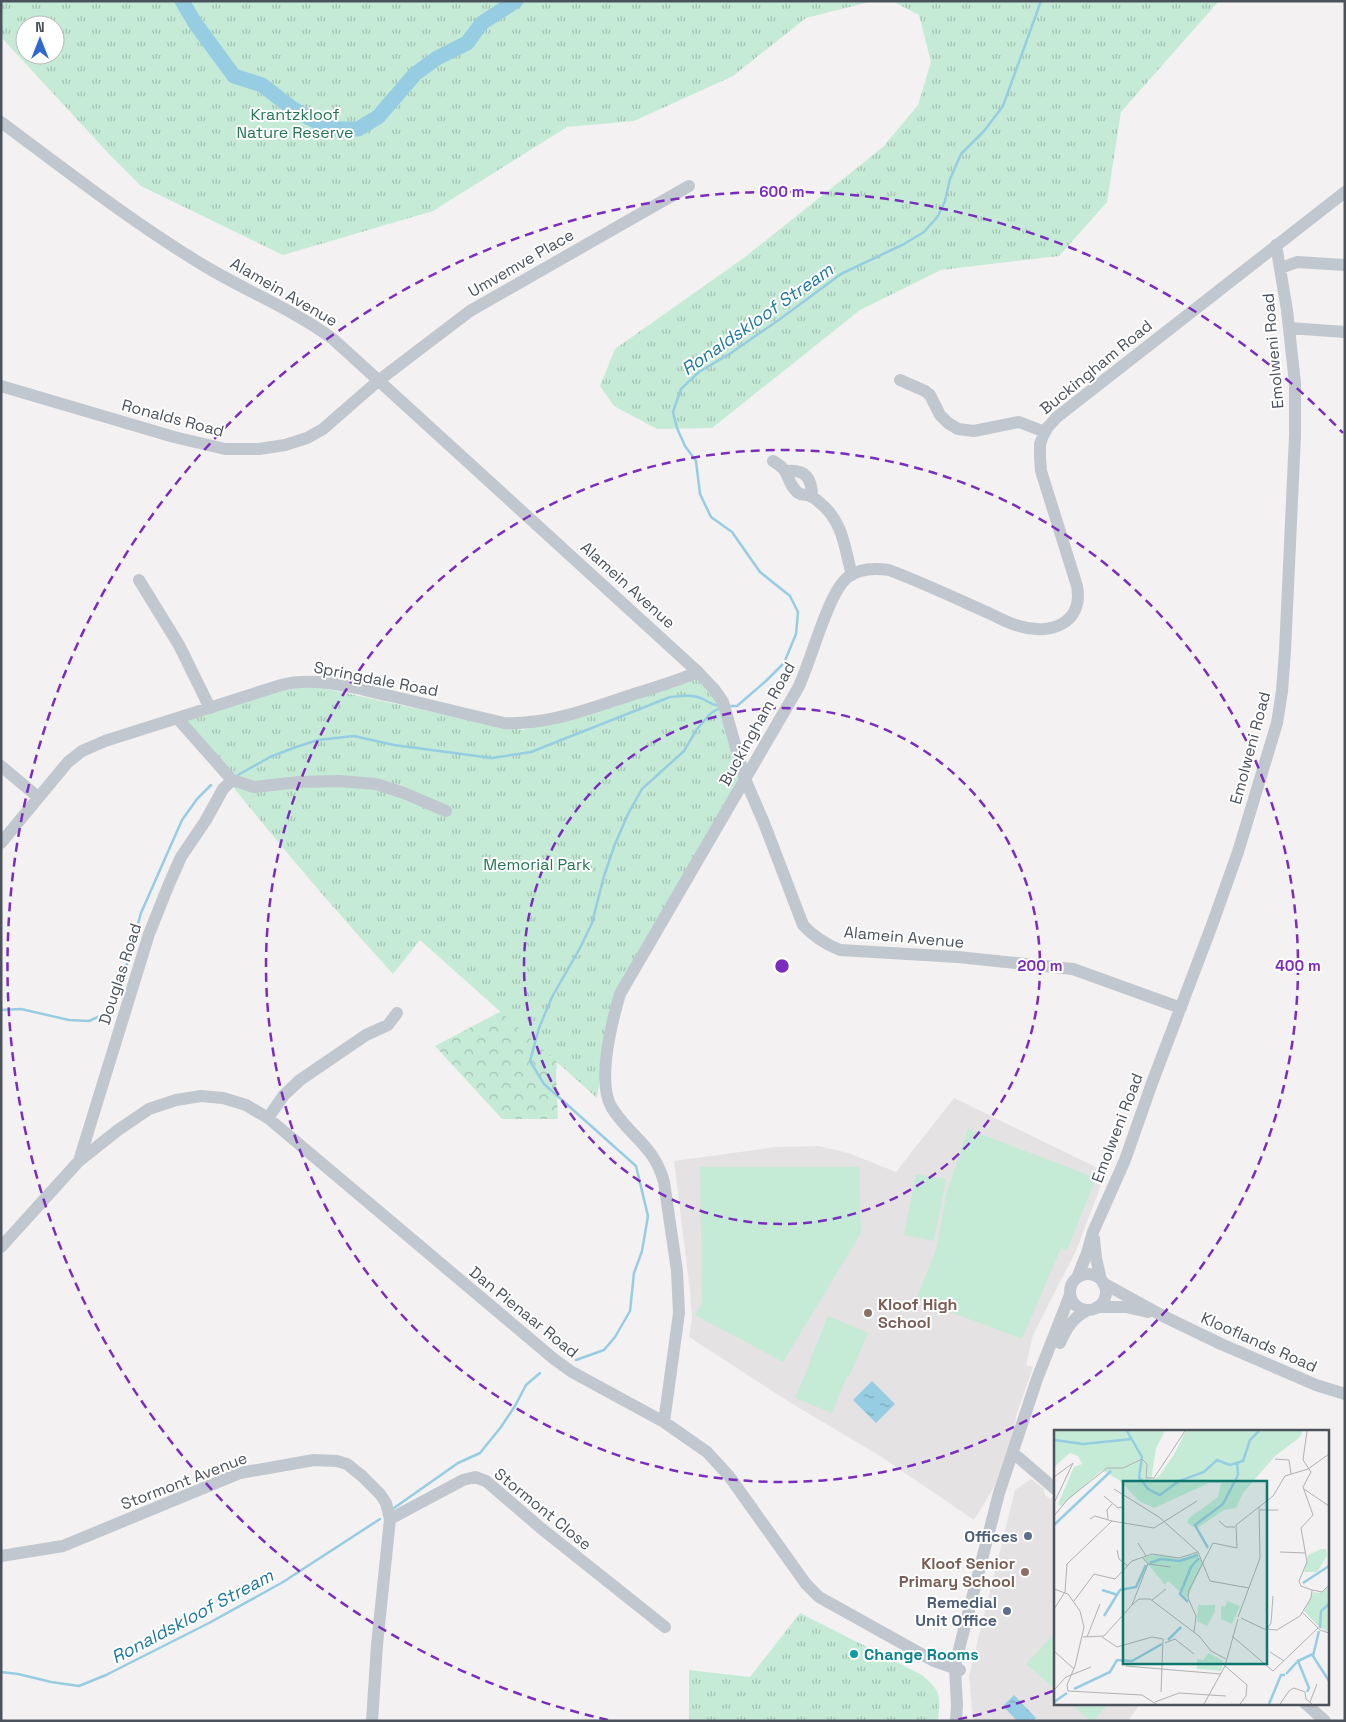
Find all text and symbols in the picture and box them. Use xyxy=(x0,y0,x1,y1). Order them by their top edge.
north arrow xyxy=(15,15,65,65)
text: N xyxy=(35,18,45,36)
park label: Krantzkloof Nature Reserve xyxy=(236,104,354,143)
text: 600 m xyxy=(759,182,805,201)
street label: Umvemve Place xyxy=(464,224,578,302)
street label: Alamein Avenue xyxy=(227,253,341,331)
water label: Ronaldskloof Stream xyxy=(677,258,838,380)
street label: Emolweni Road xyxy=(1257,292,1289,410)
street label: Buckingham Road xyxy=(1035,315,1157,419)
street label: Ronalds Road xyxy=(120,394,226,442)
street label: Alamein Avenue xyxy=(576,537,680,633)
street label: Springdale Road xyxy=(312,657,440,701)
street label: Buckingham Road xyxy=(714,658,800,790)
street label: Emolweni Road xyxy=(1225,689,1275,807)
park label: Memorial Park xyxy=(483,854,591,875)
street label: Douglas Road xyxy=(94,921,146,1027)
street label: Alamein Avenue xyxy=(843,921,965,953)
text: 200 m xyxy=(1018,956,1062,975)
text: 400 m xyxy=(1275,956,1321,975)
centre of rings xyxy=(773,957,791,975)
street label: Emolweni Road xyxy=(1086,1070,1148,1186)
street label: Dan Pienaar Road xyxy=(465,1262,583,1362)
place label: Kloof High School xyxy=(878,1294,957,1333)
marker: Kloof High School xyxy=(862,1307,874,1319)
street label: Klooflands Road xyxy=(1198,1307,1320,1377)
inset map xyxy=(1054,1430,1328,1704)
street label: Stormont Avenue xyxy=(118,1447,250,1515)
street label: Stormont Close xyxy=(490,1463,596,1555)
place label: Offices xyxy=(964,1526,1018,1547)
marker: Offices xyxy=(1022,1530,1034,1542)
place label: Kloof Senior Primary School xyxy=(899,1553,1015,1592)
water label: Ronaldskloof Stream xyxy=(107,1563,277,1668)
marker: Kloof Senior Primary School xyxy=(1019,1566,1031,1578)
place label: Remedial Unit Office xyxy=(915,1592,997,1631)
marker: Remedial Unit Office xyxy=(1001,1605,1013,1617)
place label: Change Rooms xyxy=(864,1644,979,1665)
marker: Change Rooms xyxy=(848,1648,860,1660)

